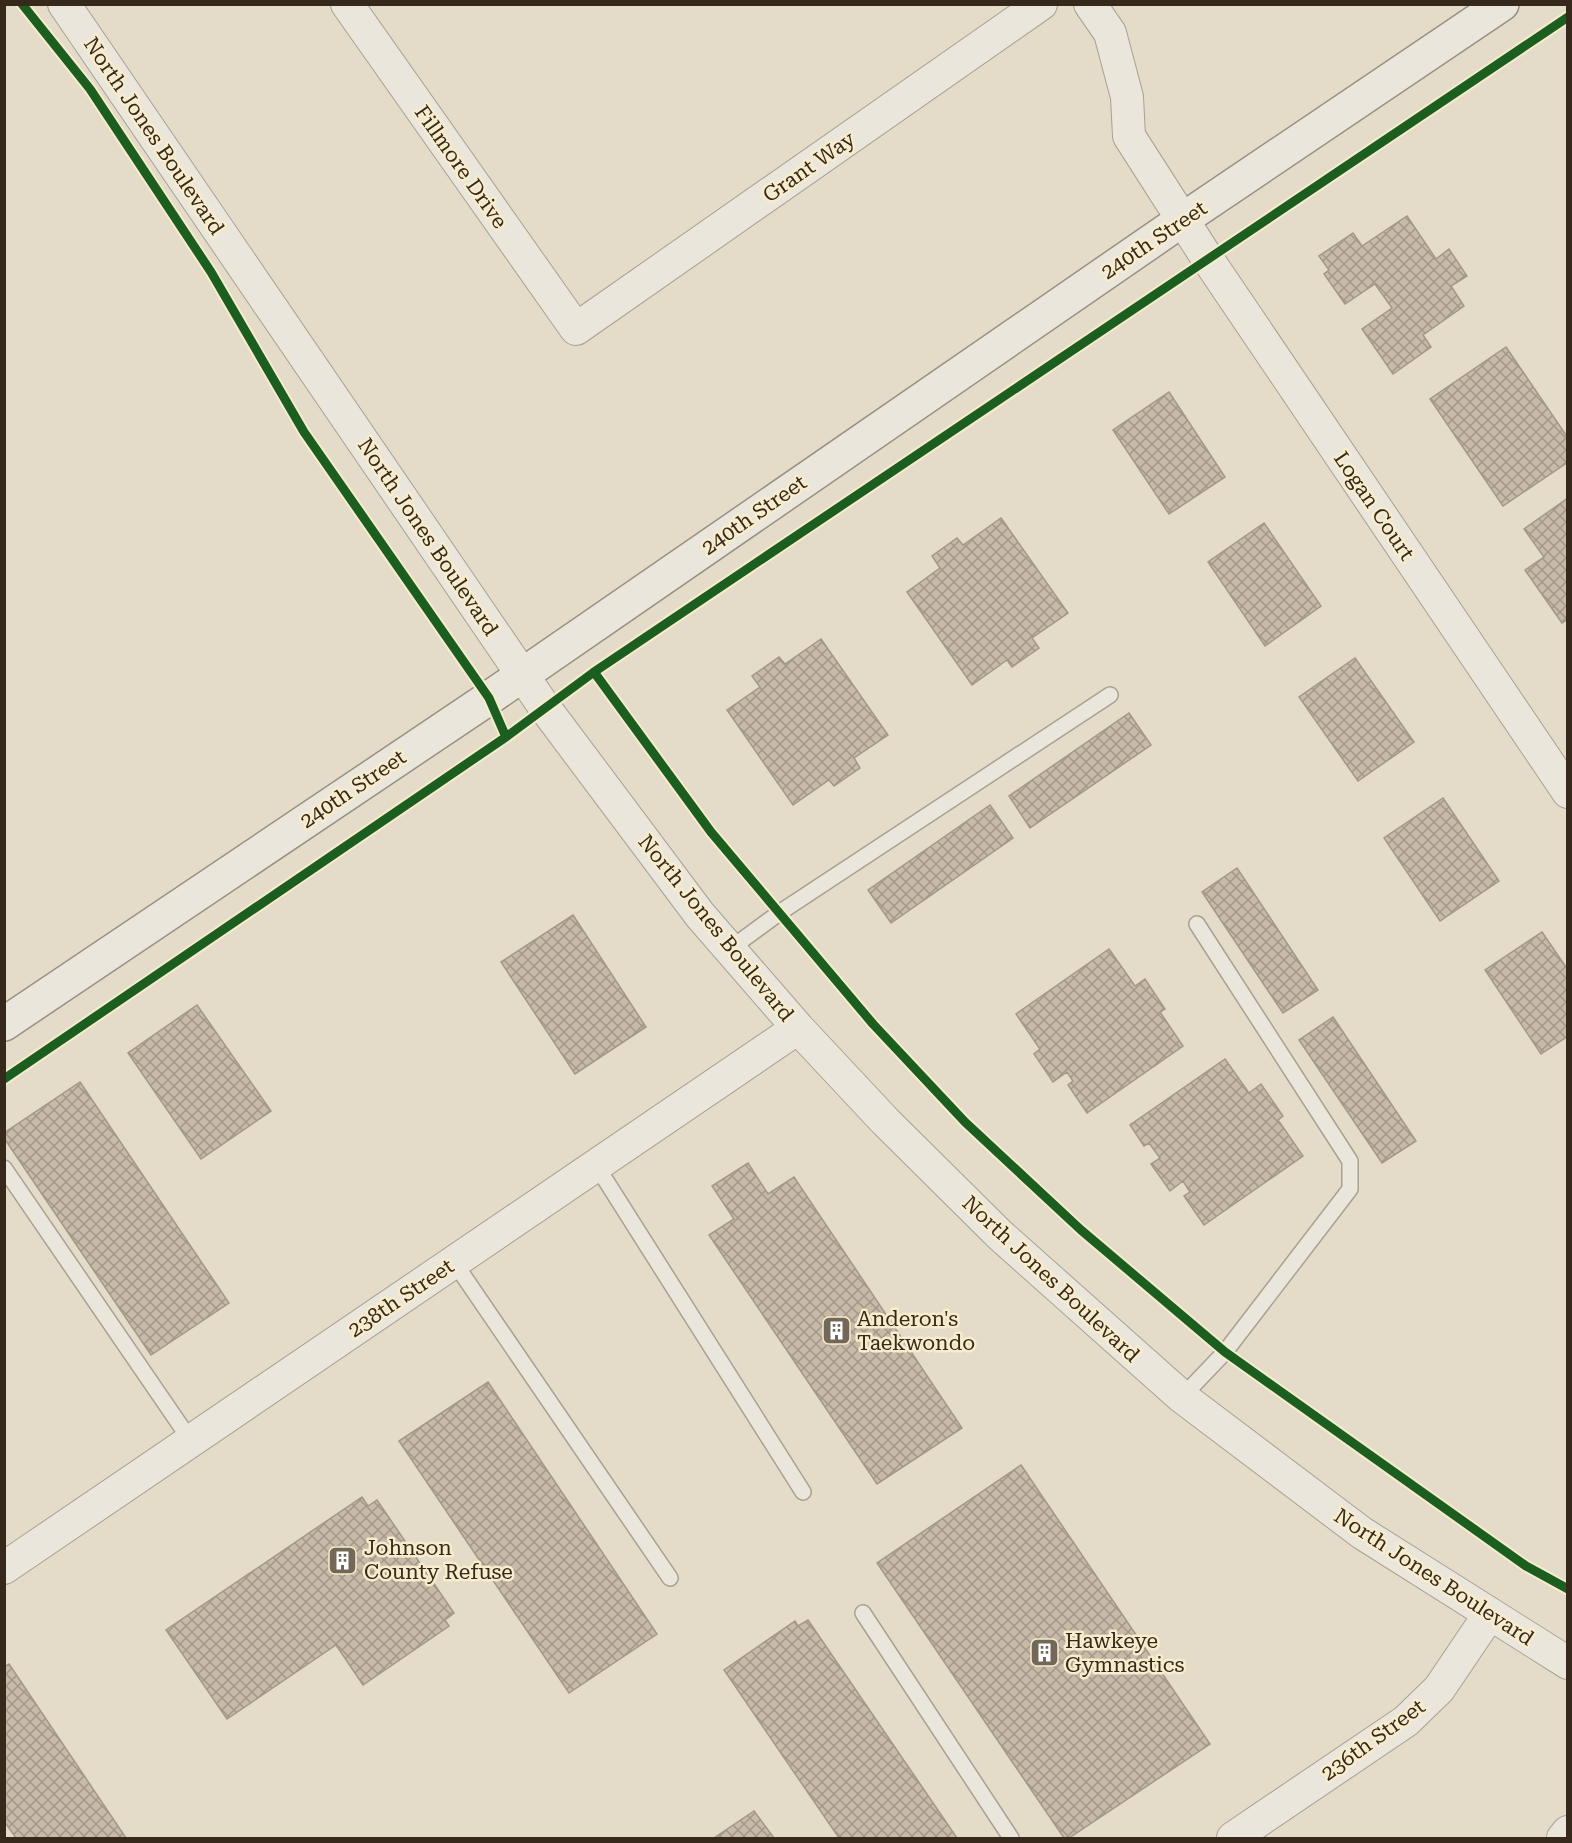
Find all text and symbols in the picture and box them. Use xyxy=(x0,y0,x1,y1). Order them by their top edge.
street label: North Jones Boulevard xyxy=(79,33,229,240)
street label: Fillmore Drive xyxy=(410,101,512,233)
street label: Grant Way xyxy=(758,126,860,207)
street label: 240th Street xyxy=(1097,196,1212,284)
street label: North Jones Boulevard xyxy=(353,434,503,641)
street label: Logan Court xyxy=(1329,447,1419,565)
street label: 240th Street xyxy=(697,470,811,560)
street label: 240th Street xyxy=(296,745,411,833)
street label: North Jones Boulevard xyxy=(633,830,799,1026)
street label: North Jones Boulevard xyxy=(958,1191,1145,1368)
street label: 238th Street xyxy=(344,1254,459,1342)
place label: Anderon's Taekwondo xyxy=(857,1307,975,1355)
building icon: Anderon's Taekwondo xyxy=(820,1315,852,1347)
street label: North Jones Boulevard xyxy=(1330,1504,1539,1651)
place label: Johnson County Refuse xyxy=(364,1536,513,1584)
building icon: Johnson County Refuse xyxy=(327,1544,359,1576)
place label: Hawkeye Gymnastics xyxy=(1065,1629,1184,1677)
building icon: Hawkeye Gymnastics xyxy=(1028,1637,1060,1669)
street label: 236th Street xyxy=(1317,1694,1430,1786)

